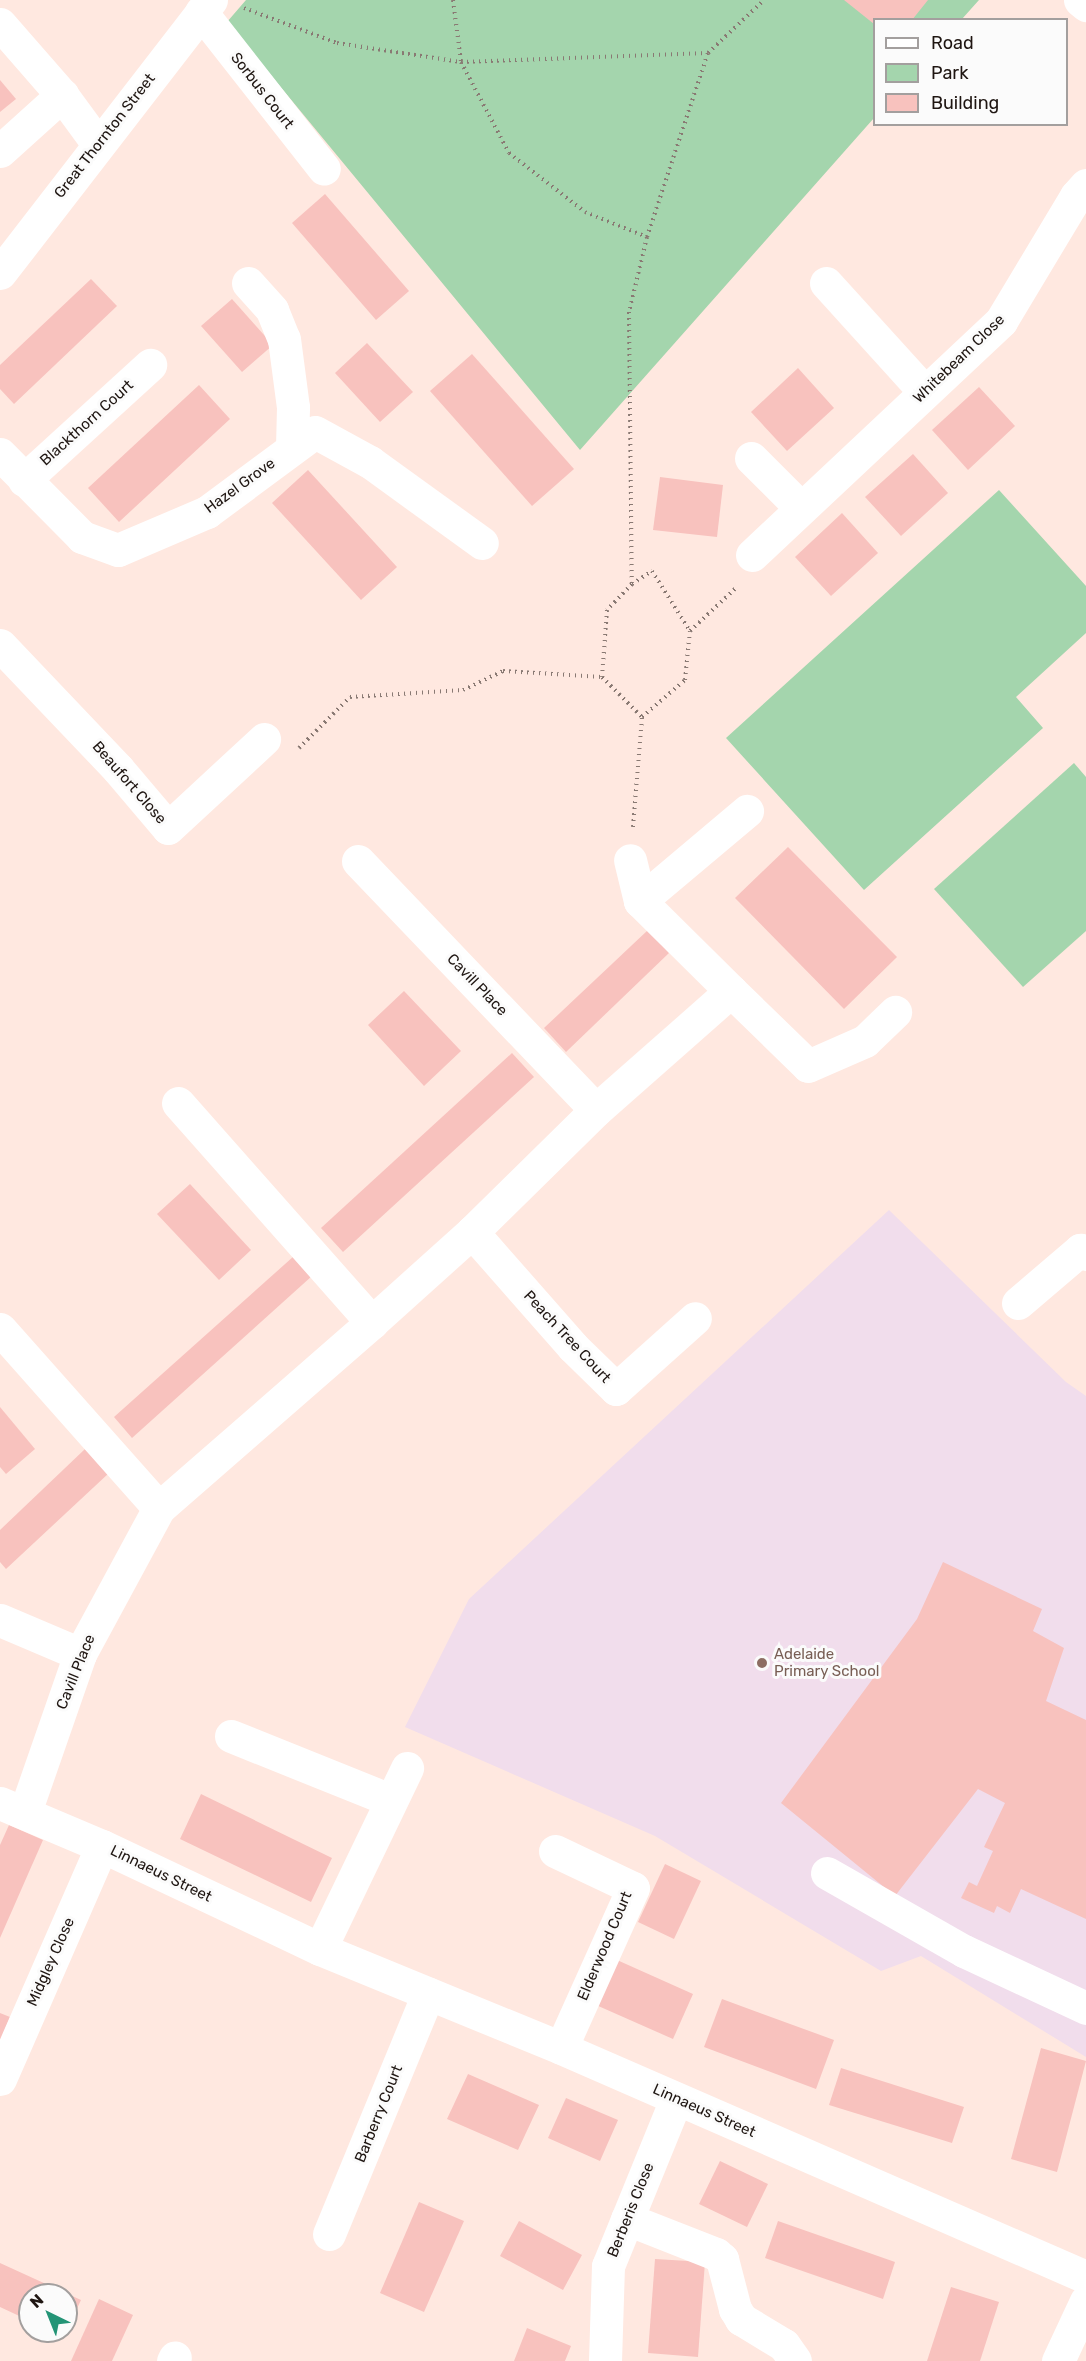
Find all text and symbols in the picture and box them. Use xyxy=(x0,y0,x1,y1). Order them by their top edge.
legend xyxy=(873,18,1068,126)
text: Road xyxy=(931,32,974,54)
street label: Sorbus Court xyxy=(227,49,297,133)
text: Park xyxy=(931,62,968,84)
street label: Great Thornton Street xyxy=(51,70,159,202)
text: Building xyxy=(931,92,999,114)
street label: Whitebeam Close xyxy=(910,311,1008,407)
street label: Blackthorn Court xyxy=(37,376,137,470)
street label: Hazel Grove xyxy=(201,454,279,518)
street label: Beaufort Close xyxy=(88,738,170,828)
street label: Cavill Place xyxy=(443,950,511,1020)
street label: Peach Tree Court xyxy=(520,1287,614,1387)
street label: Cavill Place xyxy=(53,1632,99,1712)
place label: Adelaide Primary School xyxy=(774,1645,880,1680)
marker: Adelaide Primary School xyxy=(755,1656,769,1670)
street label: Linnaeus Street xyxy=(107,1842,215,1906)
street label: Elderwood Court xyxy=(574,1889,636,2003)
street label: Midgley Close xyxy=(23,1915,79,2009)
street label: Barberry Court xyxy=(351,2062,407,2166)
street label: Linnaeus Street xyxy=(650,2080,758,2142)
street label: Berberis Close xyxy=(604,2160,658,2260)
north arrow xyxy=(18,2283,78,2343)
text: N xyxy=(26,2290,47,2312)

